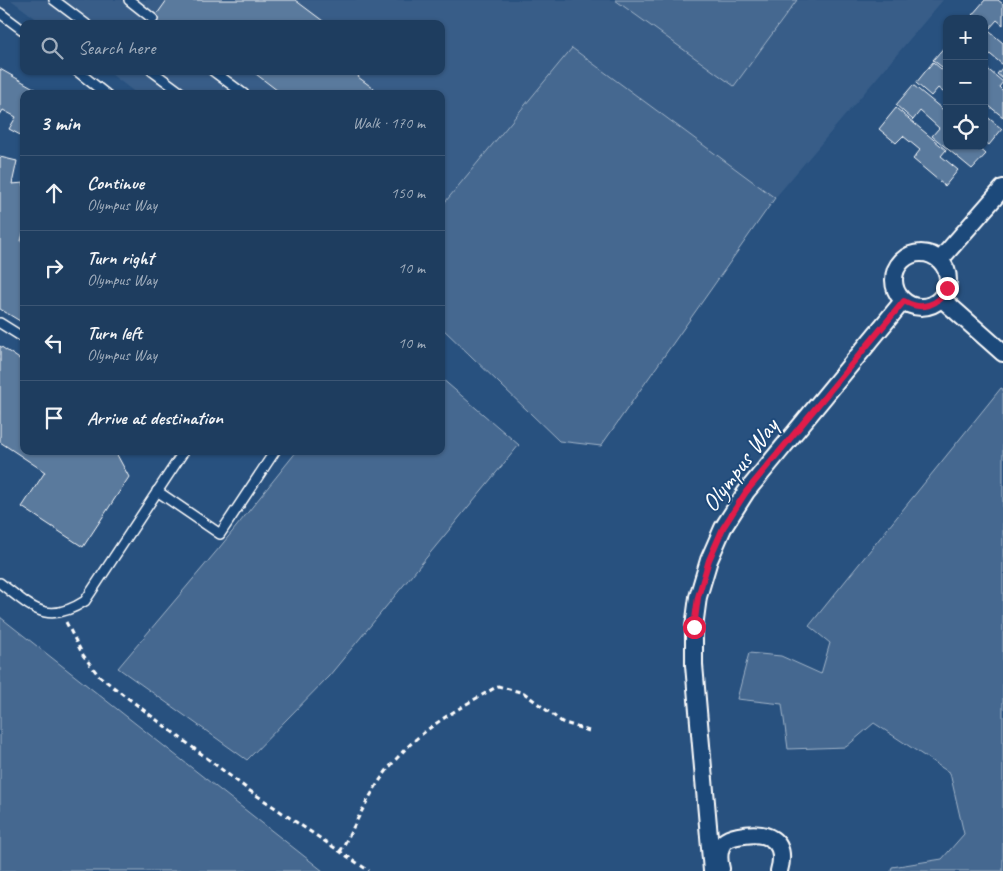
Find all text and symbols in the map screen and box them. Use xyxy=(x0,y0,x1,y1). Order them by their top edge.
map controls xyxy=(943,15,988,150)
button: + xyxy=(943,15,988,60)
search box xyxy=(20,20,445,75)
icon: search xyxy=(38,34,66,62)
text: Search here xyxy=(78,36,155,60)
button: − xyxy=(943,60,988,105)
button: locate xyxy=(943,105,988,150)
text: 3 min xyxy=(40,110,80,136)
text: Walk · 170 m xyxy=(353,113,425,133)
text: Continue xyxy=(87,171,144,195)
icon: ahead xyxy=(40,179,68,207)
text: 150 m xyxy=(391,183,425,203)
text: Olympus Way xyxy=(87,195,157,215)
text: Turn right xyxy=(87,246,154,270)
icon: right xyxy=(40,254,68,282)
text: 10 m xyxy=(398,258,425,278)
text: Olympus Way xyxy=(87,270,157,290)
route end xyxy=(936,277,959,300)
text: Turn left xyxy=(87,321,142,345)
icon: left xyxy=(40,329,68,357)
text: 10 m xyxy=(398,333,425,353)
text: Olympus Way xyxy=(87,345,157,365)
icon: arrive xyxy=(40,404,68,432)
text: Arrive at destination xyxy=(87,406,223,430)
street label: Olympus Way xyxy=(694,410,787,518)
route start xyxy=(683,616,706,639)

